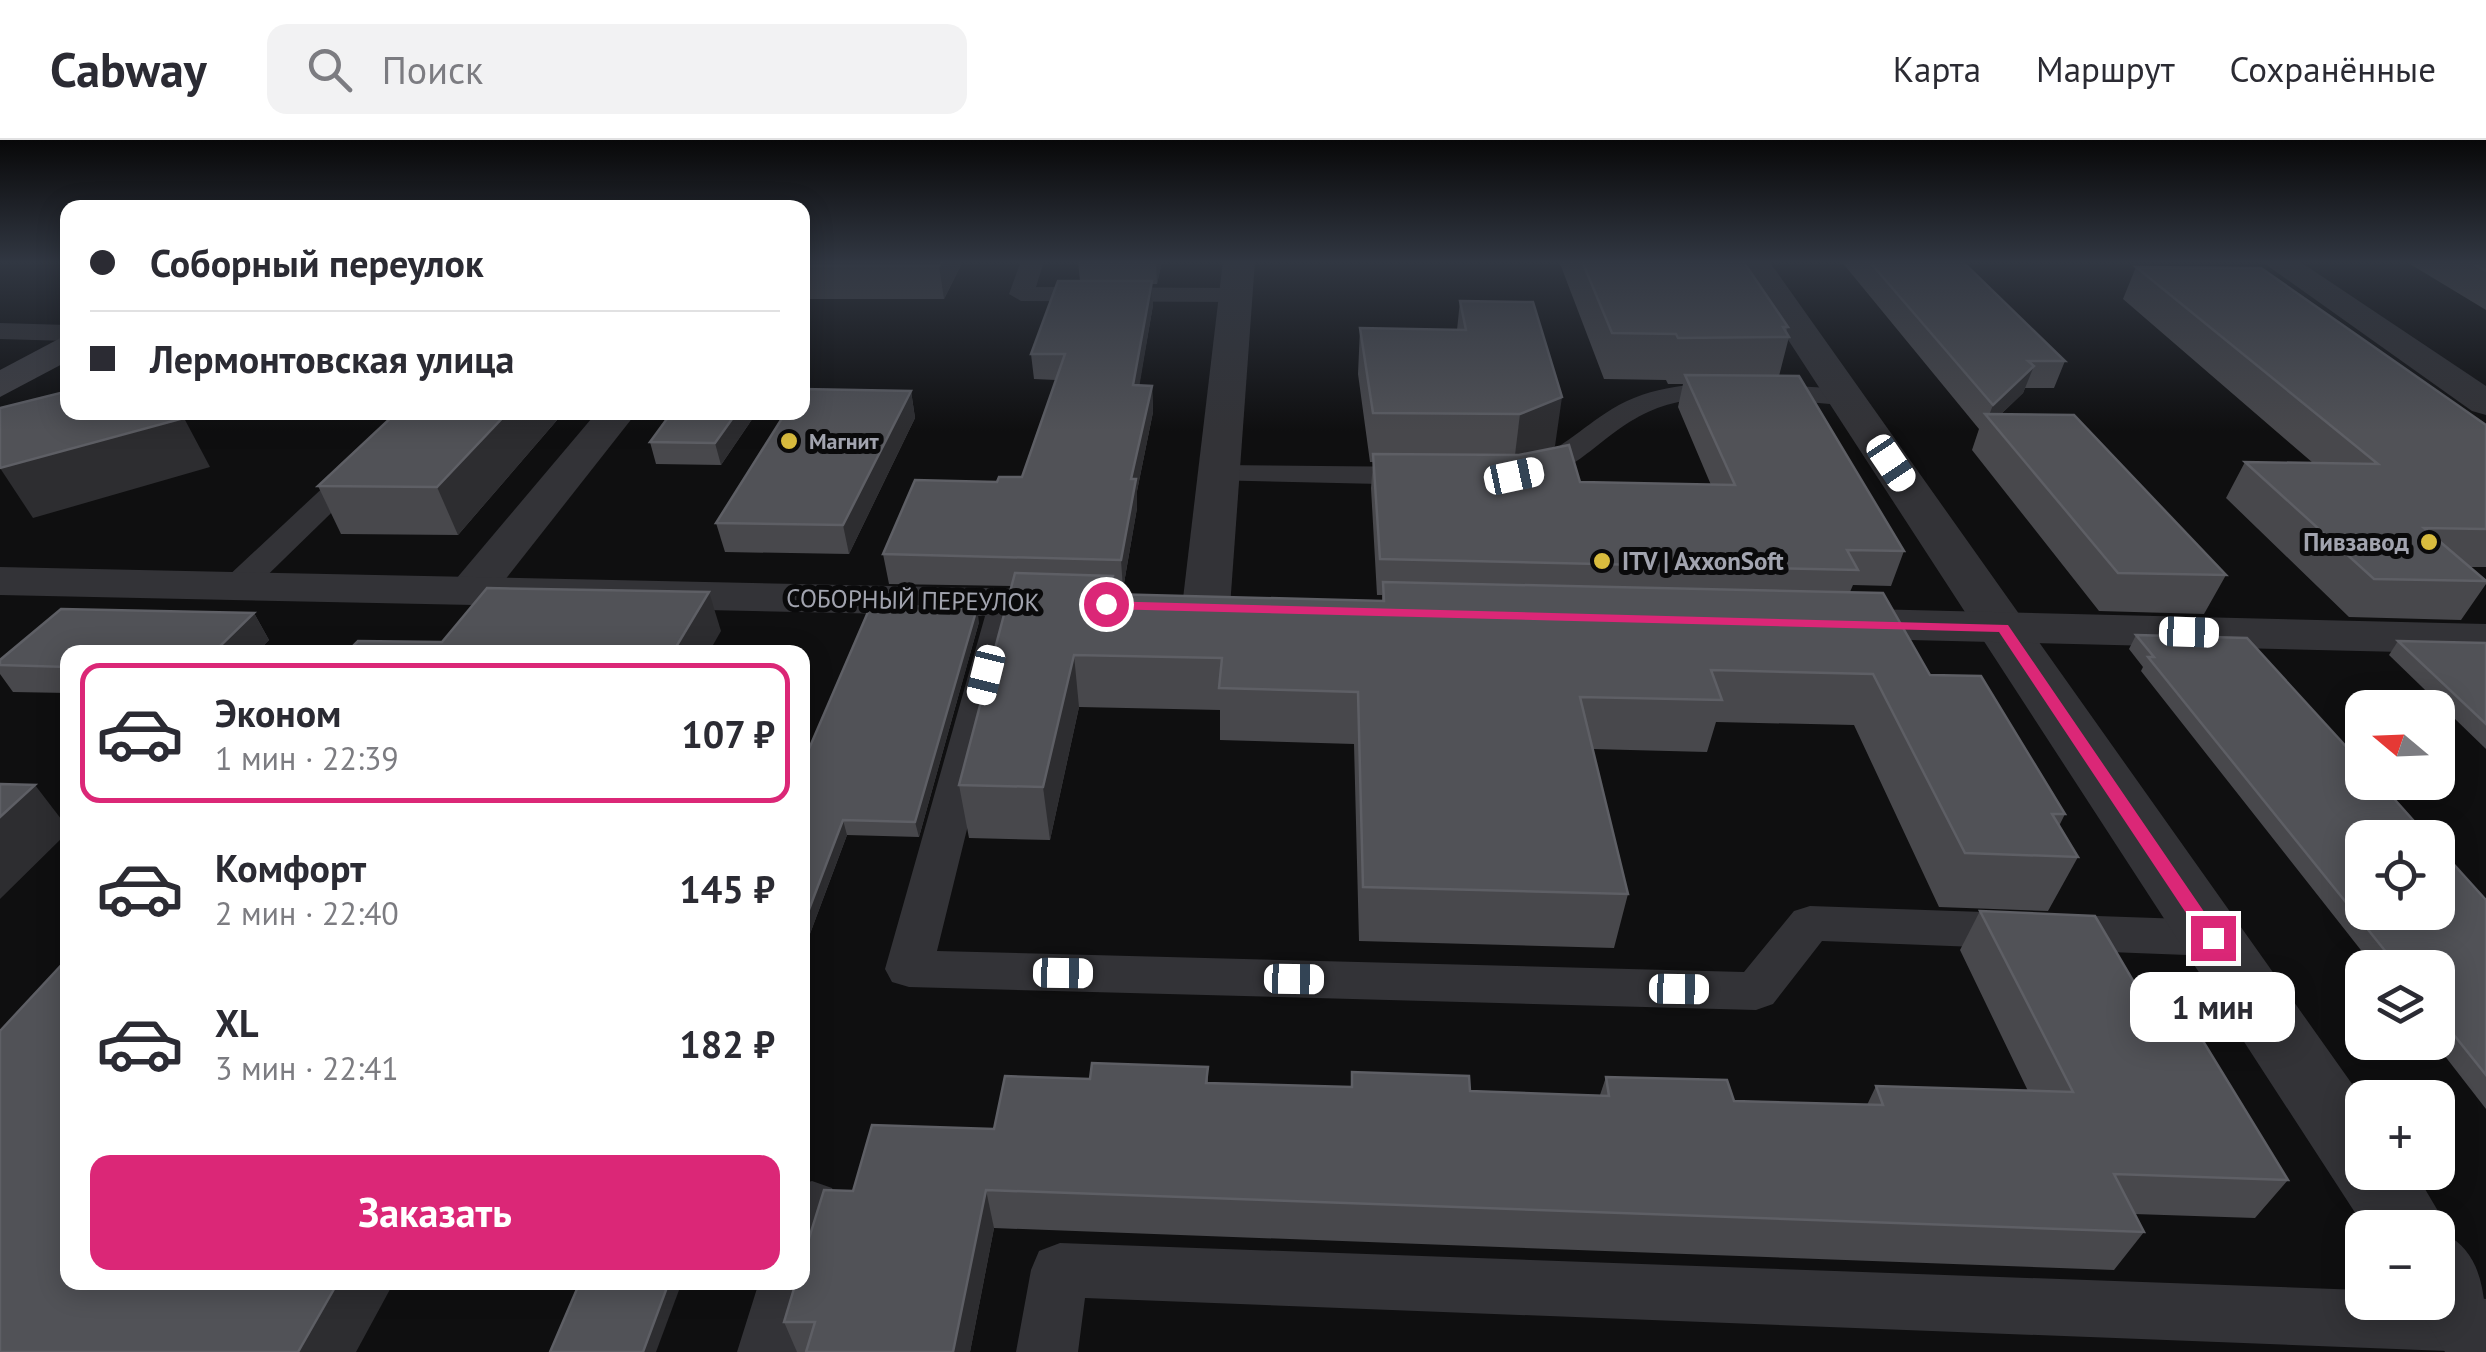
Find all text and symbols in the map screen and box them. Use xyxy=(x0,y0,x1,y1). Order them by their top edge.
search box xyxy=(267,24,967,114)
text: Cabway xyxy=(50,38,207,100)
icon: search xyxy=(302,42,357,97)
text: Поиск xyxy=(382,45,483,94)
text: Карта xyxy=(1893,46,1981,92)
text: Маршрут xyxy=(2036,46,2175,92)
text: Сохранённые xyxy=(2230,46,2436,92)
text: Соборный переулок xyxy=(150,238,484,287)
text: Лермонтовская улица xyxy=(150,334,514,383)
place label: Магнит xyxy=(809,427,880,455)
marker: Магнит xyxy=(778,430,800,452)
car xyxy=(1862,430,1920,496)
car xyxy=(1482,455,1546,497)
place label: Пивзавод xyxy=(2303,526,2409,558)
marker: Пивзавод xyxy=(2418,531,2440,553)
place label: ITV | AxxonSoft xyxy=(1622,545,1784,577)
marker: ITV | AxxonSoft xyxy=(1591,550,1613,572)
street label: СОБОРНЫЙ ПЕРЕУЛОК xyxy=(786,582,1040,618)
route start xyxy=(1084,582,1129,627)
car xyxy=(2158,616,2220,648)
car xyxy=(964,642,1008,708)
icon: car xyxy=(95,688,185,778)
text: Эконом xyxy=(215,688,341,737)
north arrow xyxy=(2345,690,2455,800)
map controls xyxy=(2345,690,2455,1320)
text: 107 ₽ xyxy=(681,709,775,758)
text: 1 мин · 22:39 xyxy=(215,737,399,779)
button: locate xyxy=(2345,820,2455,930)
icon: car xyxy=(95,843,185,933)
text: Комфорт xyxy=(215,843,366,892)
text: 145 ₽ xyxy=(679,864,775,913)
text: 2 мин · 22:40 xyxy=(215,892,399,934)
route end xyxy=(2191,916,2236,961)
button: layers xyxy=(2345,950,2455,1060)
car xyxy=(1033,957,1093,989)
car xyxy=(1264,963,1324,995)
car xyxy=(1649,973,1709,1005)
callout: 1 мин xyxy=(2130,973,2296,1043)
text: 1 мин xyxy=(2171,986,2254,1028)
icon: car xyxy=(95,998,185,1088)
text: XL xyxy=(215,998,259,1047)
text: 182 ₽ xyxy=(679,1019,775,1068)
text: 3 мин · 22:41 xyxy=(215,1047,399,1089)
button: + xyxy=(2345,1080,2455,1190)
button: Заказать xyxy=(90,1155,780,1270)
button: − xyxy=(2345,1210,2455,1320)

